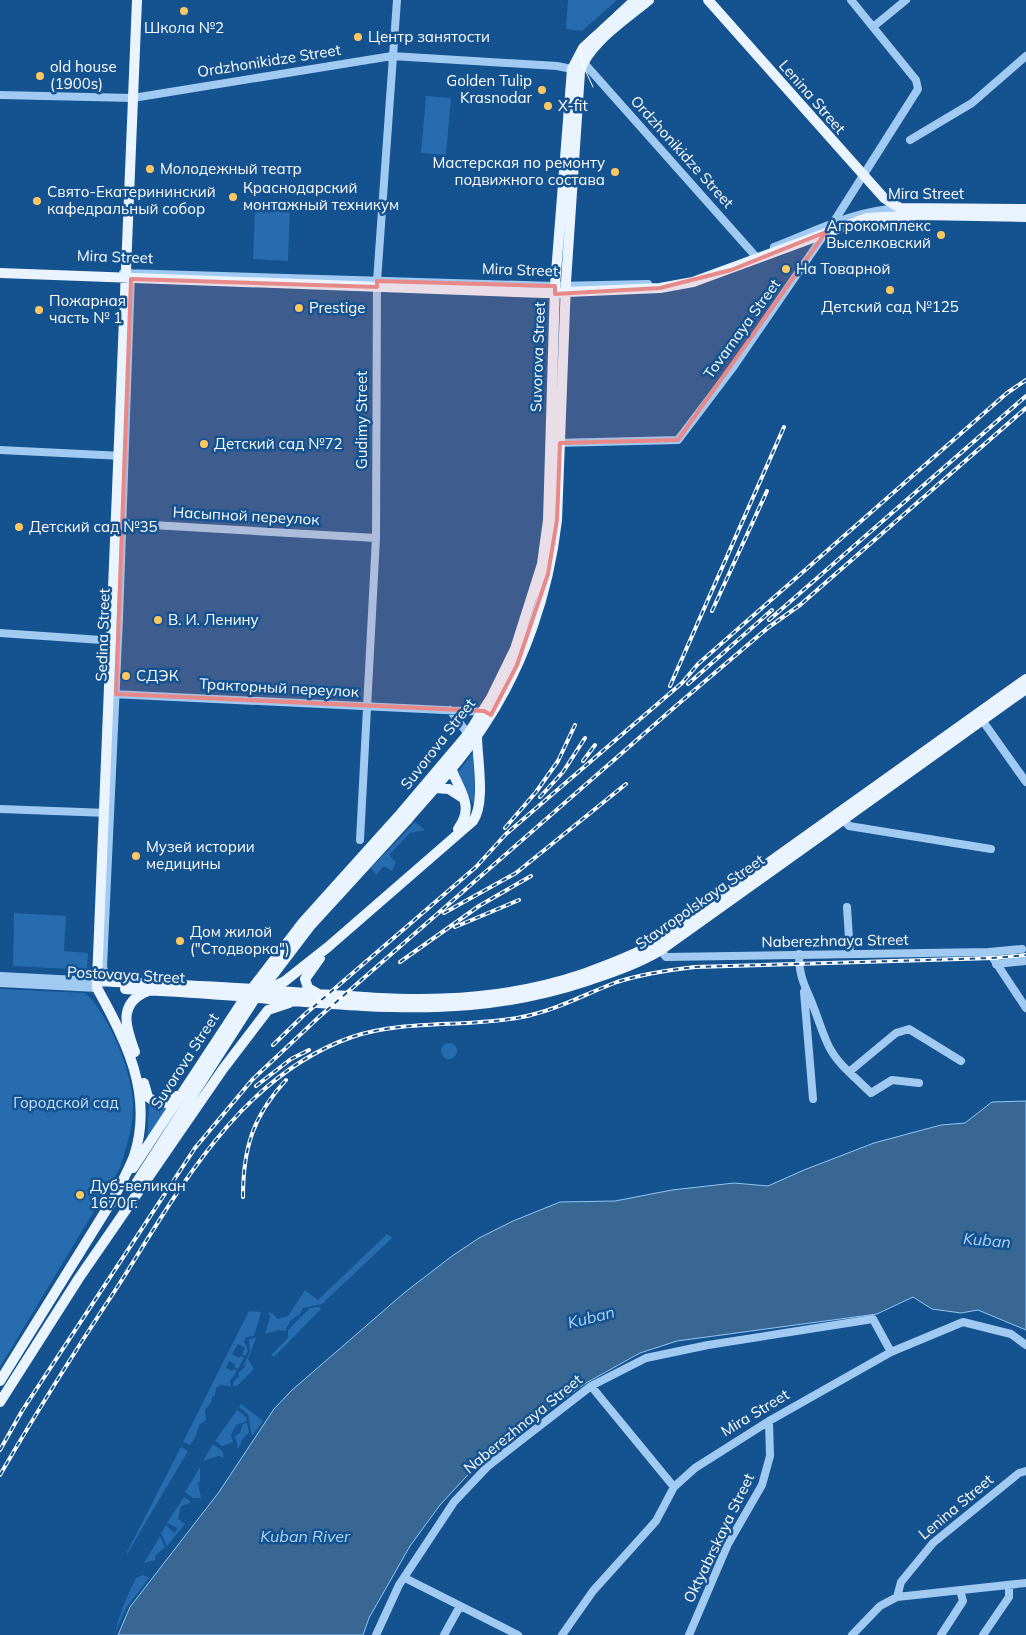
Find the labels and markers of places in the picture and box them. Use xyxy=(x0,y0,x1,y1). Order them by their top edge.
marker: Школа №2 xyxy=(178,5,190,17)
place label: Школа №2 xyxy=(144,18,224,37)
place label: Центр занятости xyxy=(368,27,490,46)
marker: Центр занятости xyxy=(352,31,364,43)
place label: old house (1900s) xyxy=(50,57,117,93)
marker: old house (1900s) xyxy=(34,70,46,82)
place label: Golden Tulip Krasnodar xyxy=(446,71,533,107)
marker: Golden Tulip Krasnodar xyxy=(536,84,548,96)
place label: X-fit xyxy=(558,96,588,115)
marker: X-fit xyxy=(542,100,554,112)
place label: Мастерская по ремонту подвижного состава xyxy=(432,153,605,189)
place label: Молодежный театр xyxy=(160,159,302,178)
marker: Молодежный театр xyxy=(144,163,156,175)
marker: Мастерская по ремонту подвижного состава xyxy=(609,166,621,178)
place label: Краснодарский монтажный техникум xyxy=(243,178,399,214)
place label: Свято-Екатерининский кафедральный собор xyxy=(47,182,216,218)
marker: Краснодарский монтажный техникум xyxy=(227,191,239,203)
marker: Свято-Екатерининский кафедральный собор xyxy=(31,195,43,207)
place label: Агрокомплекс Выселковский xyxy=(826,216,931,252)
marker: Агрокомплекс Выселковский xyxy=(935,229,947,241)
place label: На Товарной xyxy=(796,259,890,278)
marker: На Товарной xyxy=(780,263,792,275)
marker: Детский сад №125 xyxy=(884,284,896,296)
place label: Пожарная часть № 1 xyxy=(49,291,126,327)
place label: Детский сад №125 xyxy=(821,297,959,316)
place label: Prestige xyxy=(309,298,366,317)
marker: Prestige xyxy=(293,302,305,314)
marker: Пожарная часть № 1 xyxy=(33,304,45,316)
place label: Детский сад №72 xyxy=(214,434,343,453)
marker: Детский сад №72 xyxy=(198,438,210,450)
place label: Детский сад №35 xyxy=(29,517,158,536)
marker: Детский сад №35 xyxy=(13,521,25,533)
place label: В. И. Ленину xyxy=(168,610,259,629)
marker: В. И. Ленину xyxy=(152,614,164,626)
place label: СДЭК xyxy=(136,666,179,685)
marker: СДЭК xyxy=(120,670,132,682)
place label: Музей истории медицины xyxy=(146,837,255,873)
marker: Музей истории медицины xyxy=(130,850,142,862)
place label: Дом жилой ("Стодворка") xyxy=(190,922,290,958)
marker: Дом жилой ("Стодворка") xyxy=(174,935,186,947)
place label: Дуб-великан 1670 г. xyxy=(90,1176,186,1212)
marker: Дуб-великан 1670 г. xyxy=(74,1189,86,1201)

